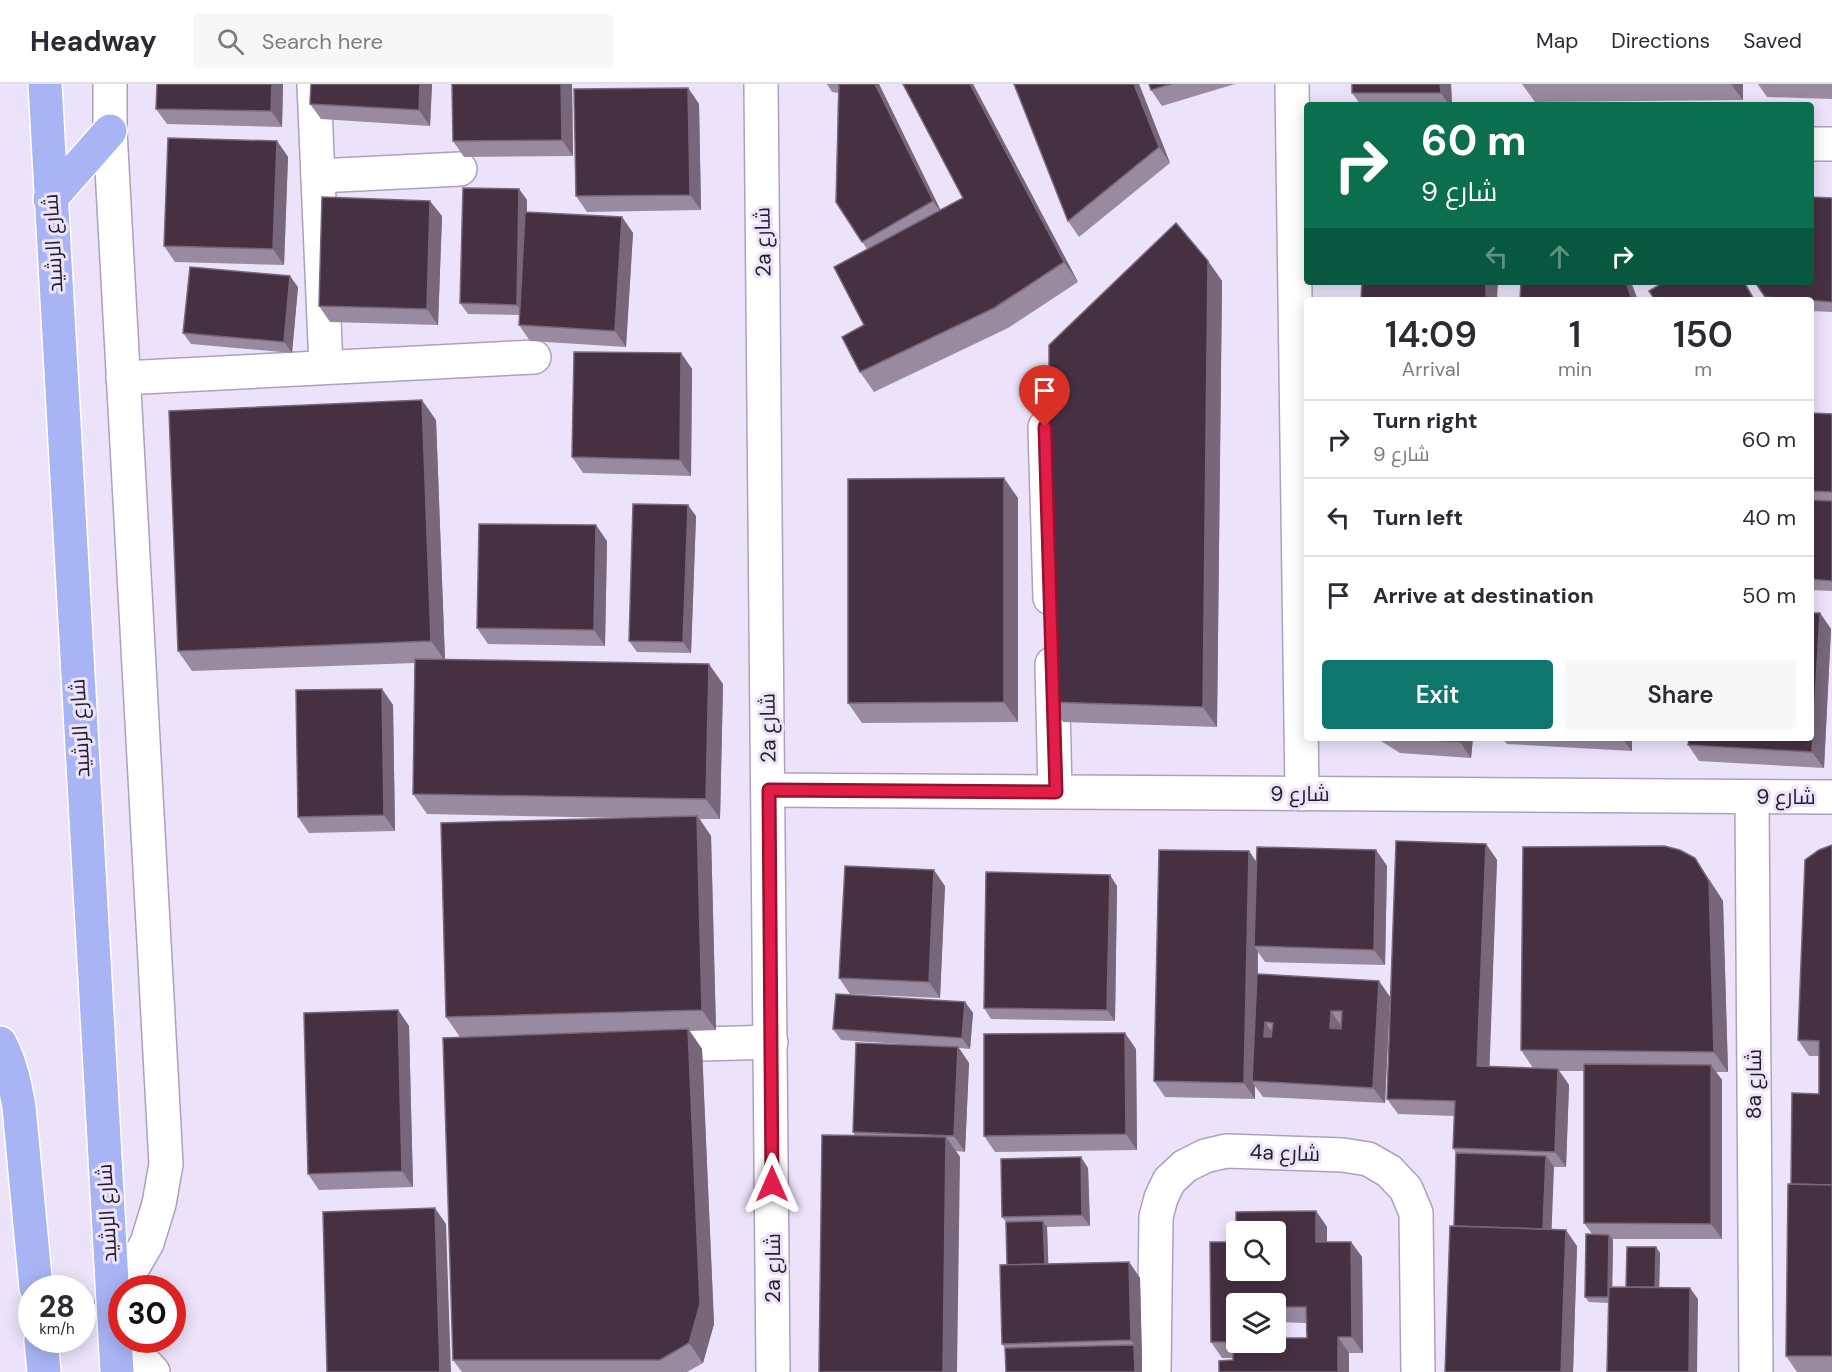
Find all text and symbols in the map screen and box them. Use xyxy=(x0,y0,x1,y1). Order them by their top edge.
search box xyxy=(193,14,613,68)
text: Headway xyxy=(30,23,157,60)
icon: search xyxy=(214,25,247,58)
text: Search here xyxy=(262,27,383,56)
text: Map xyxy=(1536,27,1578,55)
text: Directions xyxy=(1611,27,1710,55)
text: Saved xyxy=(1743,27,1802,55)
text: 60 m xyxy=(1421,113,1527,168)
icon: right xyxy=(1322,126,1400,204)
text: شارع 9 xyxy=(1421,174,1497,209)
street label: شارع الرشيد xyxy=(36,193,70,293)
street label: 2a شارع xyxy=(748,207,778,277)
icon: left xyxy=(1480,240,1513,273)
icon: ahead xyxy=(1543,240,1576,273)
icon: right xyxy=(1606,240,1639,273)
text: 14:09 xyxy=(1385,311,1477,358)
text: 1 xyxy=(1569,311,1581,358)
text: 150 xyxy=(1673,311,1733,358)
text: Arrival xyxy=(1402,356,1460,382)
text: min xyxy=(1558,356,1592,382)
text: m xyxy=(1694,356,1712,382)
pin xyxy=(1019,365,1070,427)
icon: arrive xyxy=(1028,374,1061,407)
text: Turn right xyxy=(1373,406,1478,435)
icon: right xyxy=(1322,423,1355,456)
text: 60 m xyxy=(1742,425,1796,454)
text: شارع 9 xyxy=(1373,441,1430,467)
icon: left xyxy=(1322,501,1355,534)
text: Turn left xyxy=(1373,503,1463,532)
text: 40 m xyxy=(1742,503,1796,532)
icon: arrive xyxy=(1322,579,1355,612)
text: Arrive at destination xyxy=(1373,581,1594,610)
text: 50 m xyxy=(1742,581,1796,610)
button: Exit xyxy=(1322,660,1553,729)
button: Share xyxy=(1565,660,1796,729)
street label: شارع الرشيد xyxy=(63,678,97,778)
street label: 2a شارع xyxy=(753,693,783,763)
street label: شارع 9 xyxy=(1270,780,1330,808)
street label: شارع 9 xyxy=(1756,783,1816,811)
street label: 8a شارع xyxy=(1740,1049,1768,1119)
street label: 4a شارع xyxy=(1249,1138,1321,1168)
position arrow xyxy=(740,1152,804,1216)
street label: شارع الرشيد xyxy=(90,1163,124,1263)
map controls xyxy=(1226,1221,1286,1353)
button: search xyxy=(1226,1221,1286,1281)
street label: 2a شارع xyxy=(759,1233,787,1303)
speed limit sign: 30 xyxy=(108,1275,186,1353)
text: 28 xyxy=(39,1287,75,1326)
button: layers xyxy=(1226,1293,1286,1353)
text: km/h xyxy=(39,1319,75,1339)

